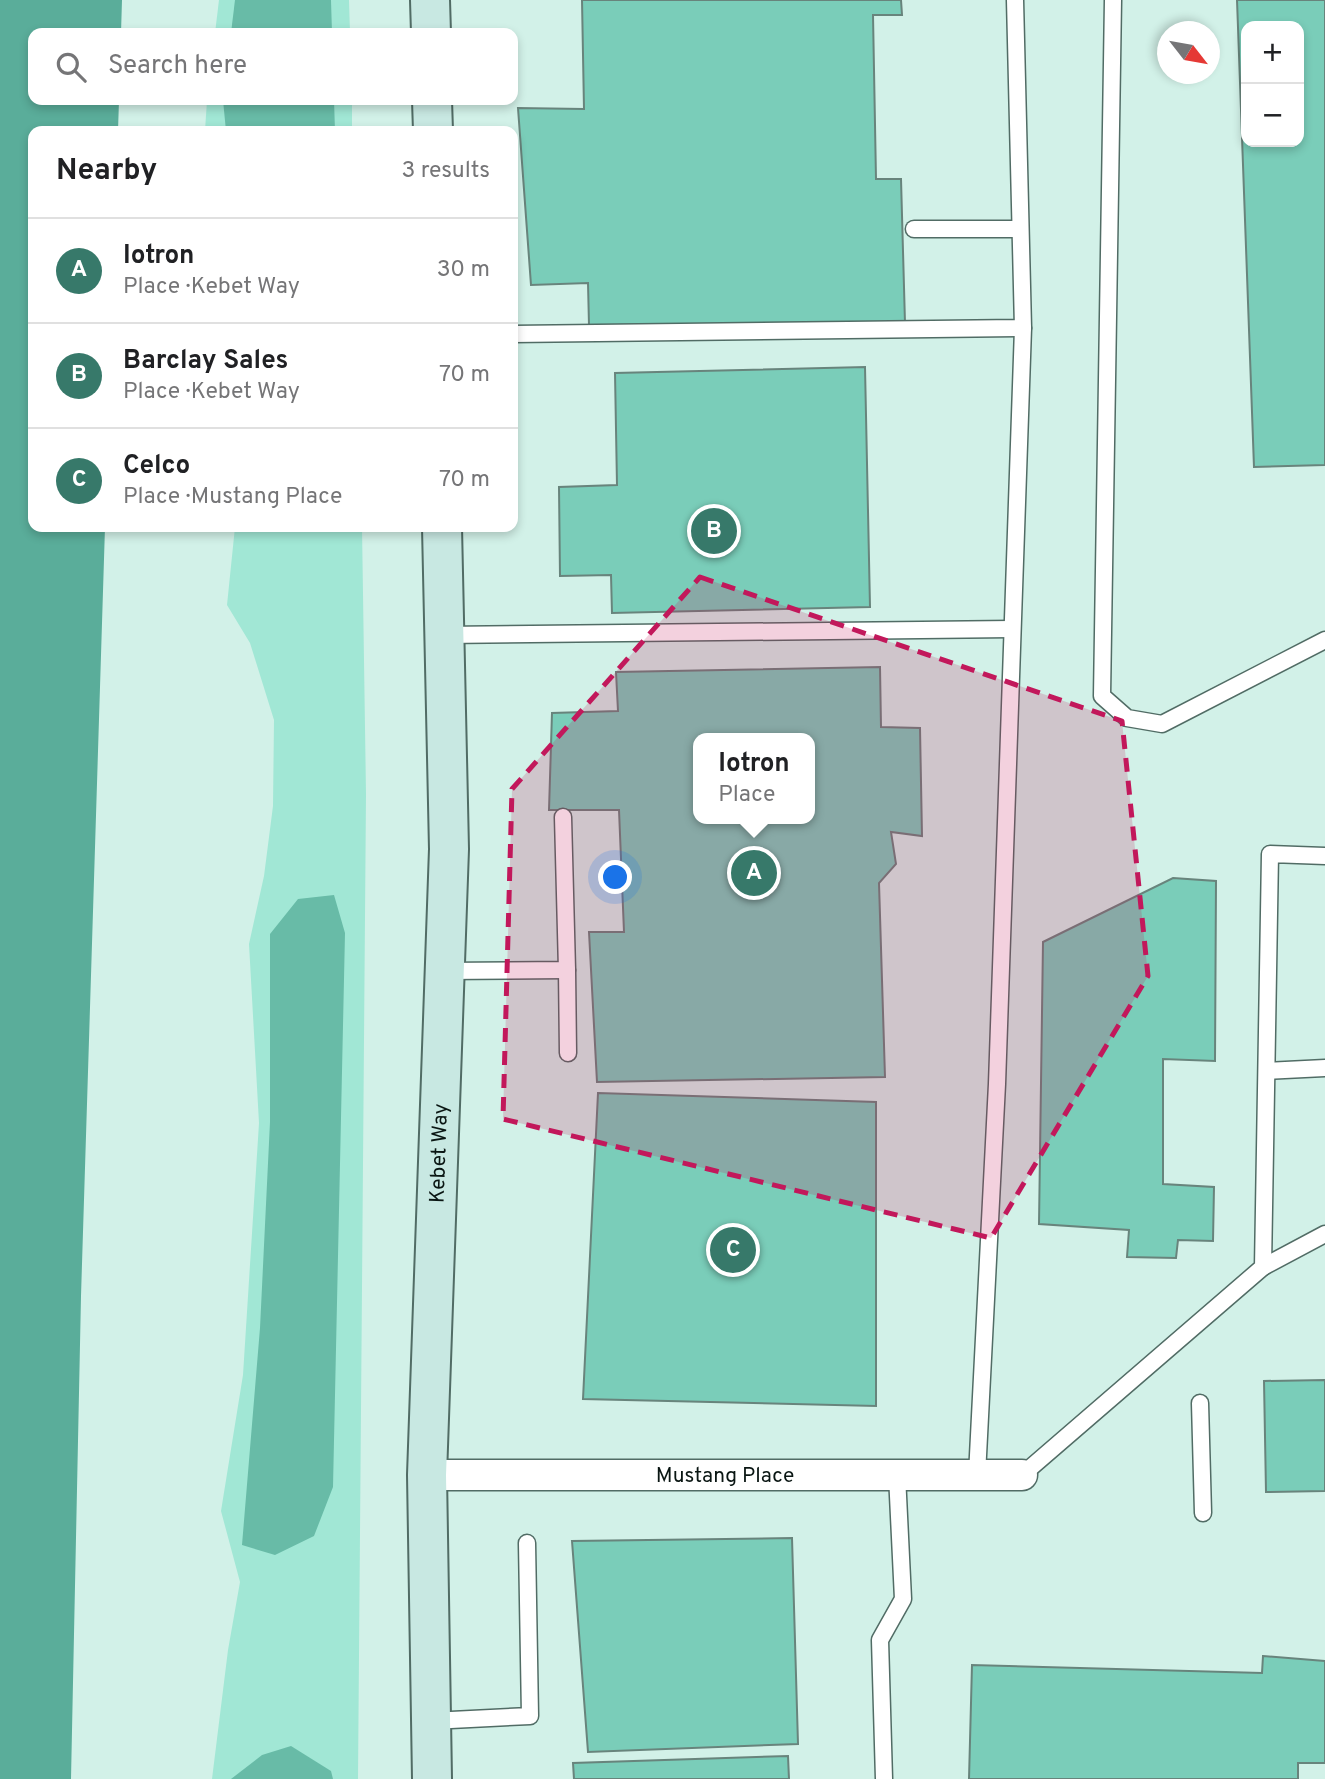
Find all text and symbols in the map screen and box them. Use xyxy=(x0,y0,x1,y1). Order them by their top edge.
north arrow xyxy=(1157,21,1220,84)
map controls xyxy=(1241,21,1304,147)
button: + xyxy=(1241,21,1304,84)
search box xyxy=(28,28,518,105)
icon: search xyxy=(52,48,90,86)
text: Search here xyxy=(108,50,247,83)
button: − xyxy=(1241,84,1304,147)
text: Nearby xyxy=(56,153,157,190)
text: 3 results xyxy=(401,157,490,186)
text: Iotron xyxy=(123,240,194,273)
text: A xyxy=(71,256,87,285)
text: 30 m xyxy=(437,256,490,285)
text: Place · Kebet Way xyxy=(123,273,300,302)
text: Barclay Sales xyxy=(123,345,288,378)
text: B xyxy=(71,361,87,390)
text: 70 m xyxy=(439,361,490,390)
text: Place · Kebet Way xyxy=(123,378,300,407)
text: Celco xyxy=(123,450,190,483)
text: C xyxy=(72,466,86,495)
text: 70 m xyxy=(439,466,490,495)
text: Place · Mustang Place xyxy=(123,483,342,512)
pin: B xyxy=(691,505,737,557)
popup xyxy=(693,733,815,824)
text: Iotron xyxy=(718,748,790,781)
text: Place xyxy=(718,781,775,810)
pin: A xyxy=(731,847,777,899)
your location xyxy=(598,860,632,894)
street label: Kebet Way xyxy=(425,1103,455,1204)
pin: C xyxy=(710,1224,756,1276)
street label: Mustang Place xyxy=(656,1463,794,1490)

